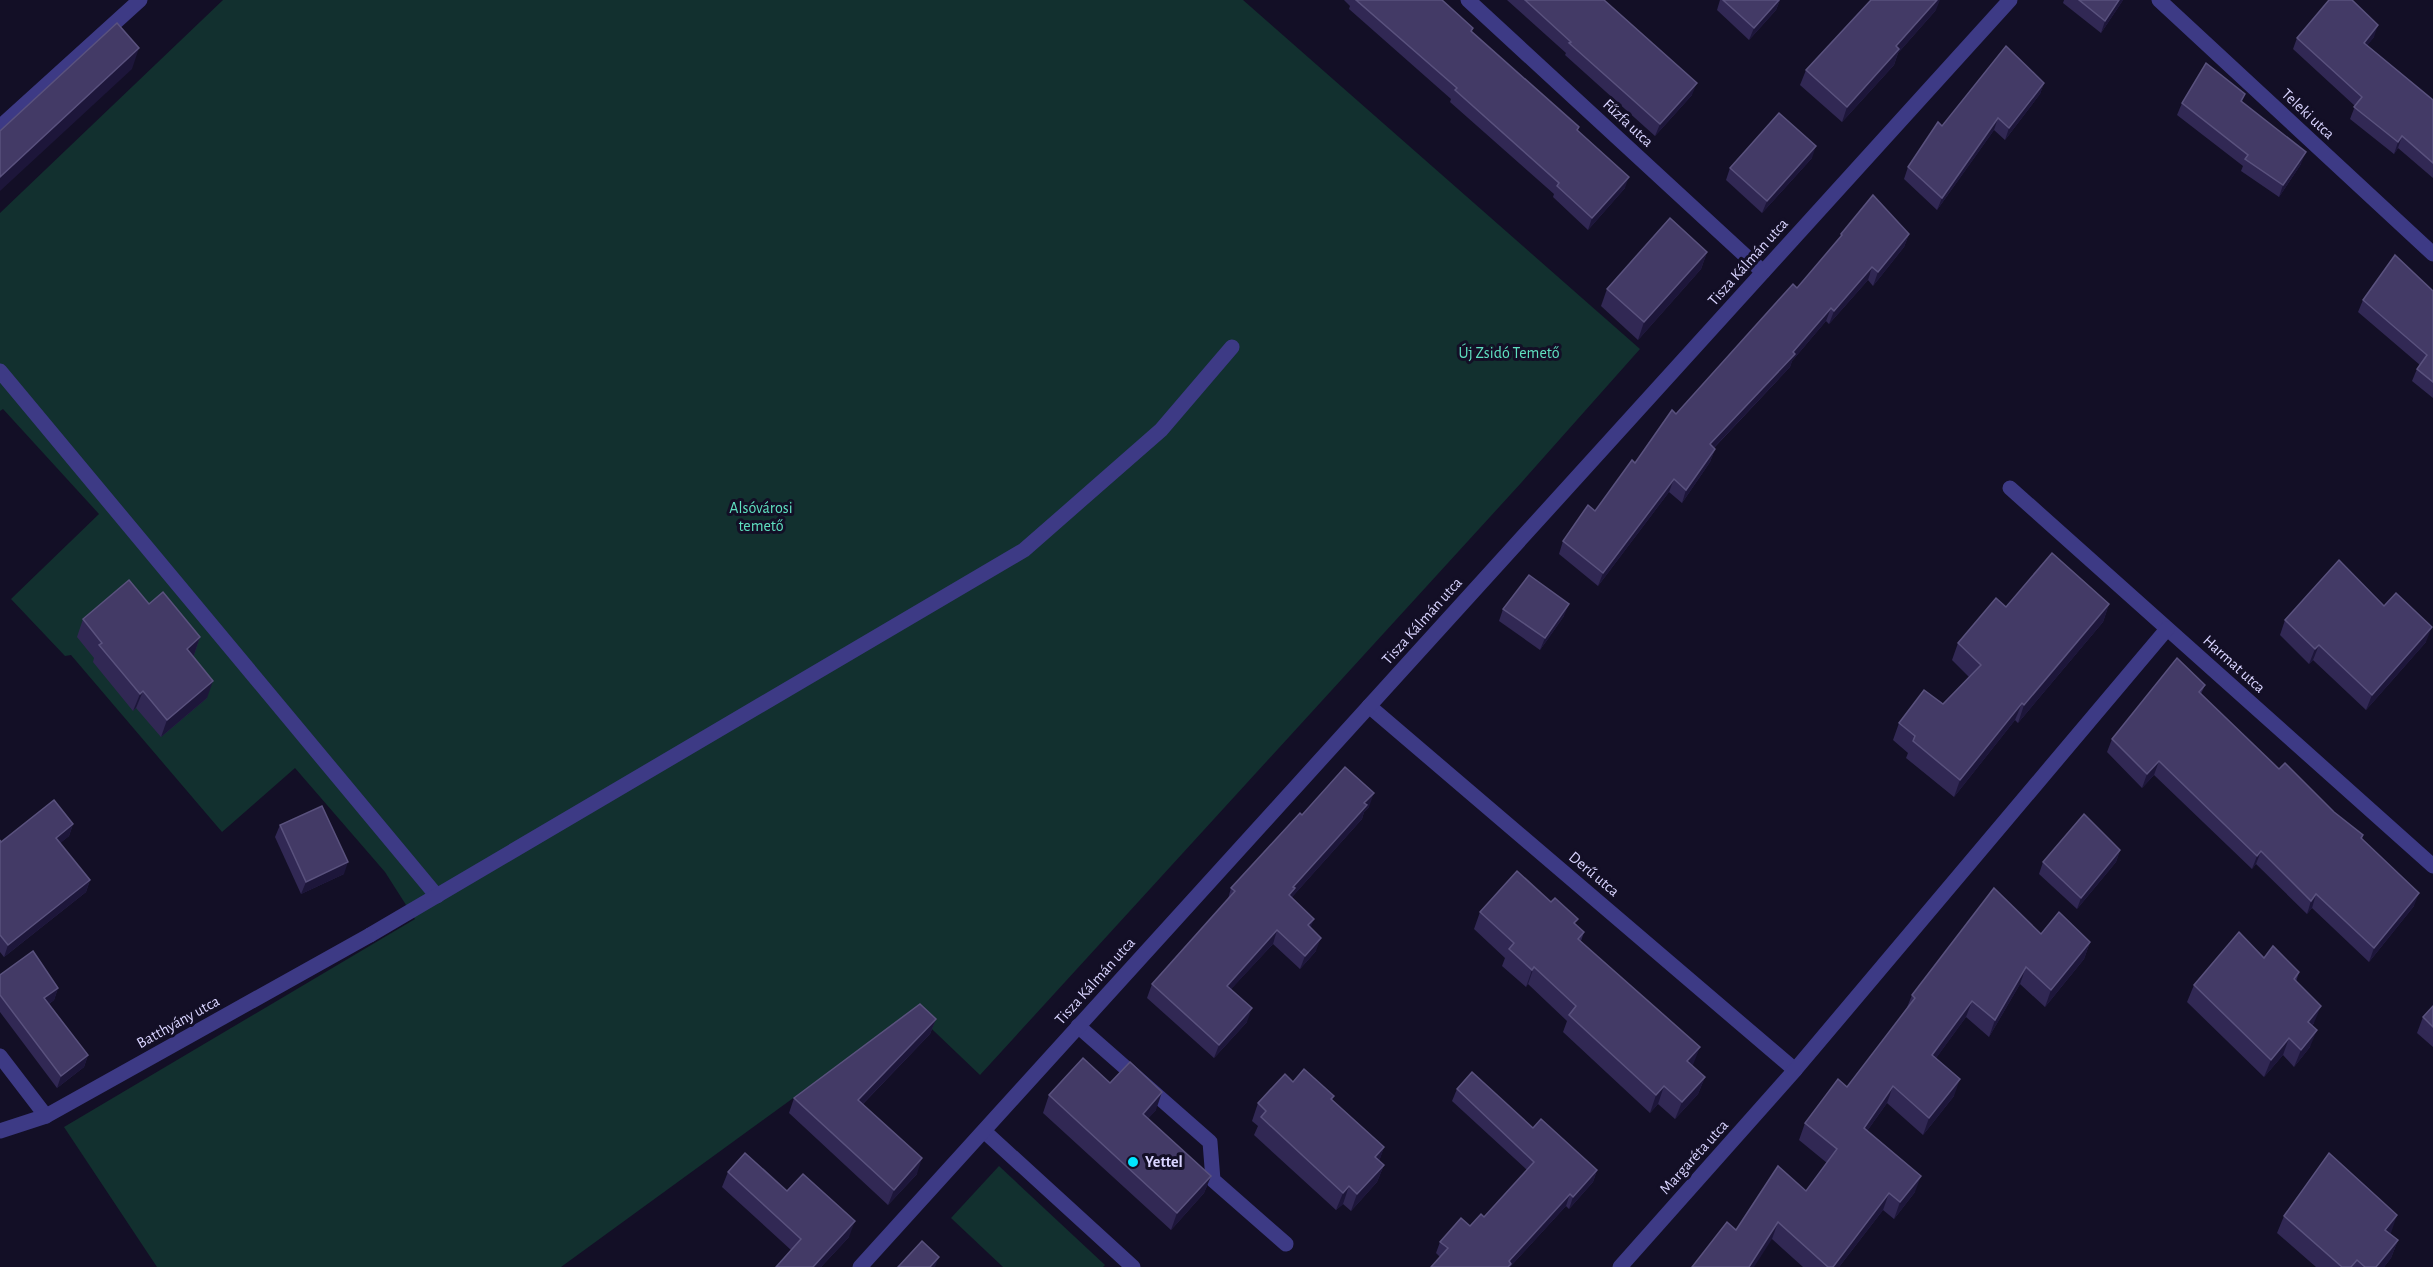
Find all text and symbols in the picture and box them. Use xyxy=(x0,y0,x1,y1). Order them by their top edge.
street label: Teleki utca xyxy=(2279,86,2337,142)
street label: Fűzfa utca xyxy=(1600,96,1656,150)
street label: Tisza Kálmán utca xyxy=(1705,215,1791,309)
park label: Új Zsidó Temető xyxy=(1459,343,1560,362)
park label: Alsóvárosi temető xyxy=(729,500,793,534)
street label: Tisza Kálmán utca xyxy=(1379,574,1465,668)
street label: Harmat utca xyxy=(2200,632,2268,696)
street label: Derű utca xyxy=(1566,849,1622,899)
street label: Tisza Kálmán utca xyxy=(1052,934,1138,1028)
street label: Batthyány utca xyxy=(134,993,223,1052)
street label: Margaréta utca xyxy=(1657,1117,1731,1197)
place label: Yettel xyxy=(1145,1154,1183,1170)
marker: Yettel xyxy=(1126,1155,1140,1169)

